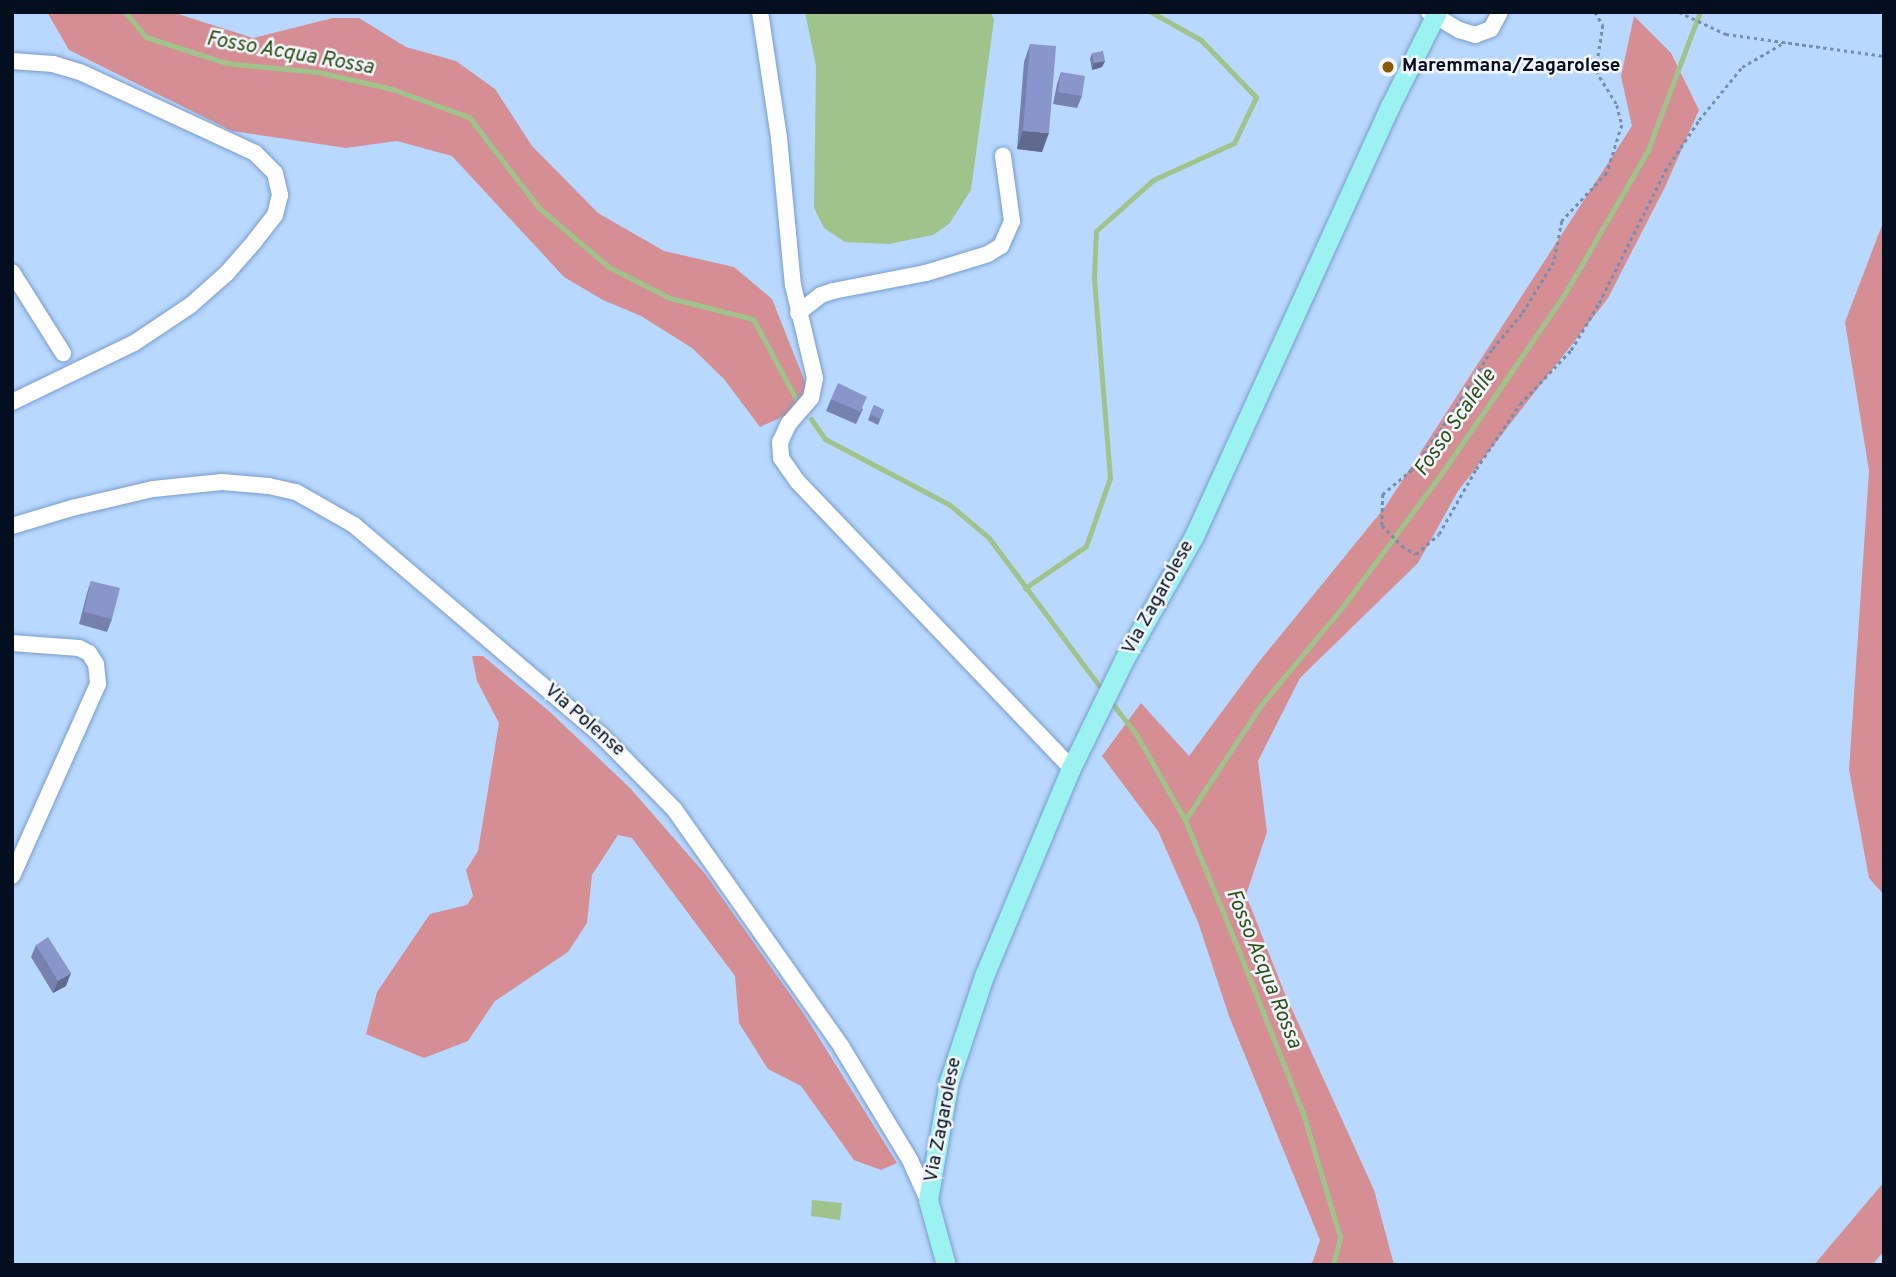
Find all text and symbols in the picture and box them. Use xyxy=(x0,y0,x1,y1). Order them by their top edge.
water label: Fosso Acqua Rossa xyxy=(204,27,376,81)
place label: Maremmana/Zagarolese xyxy=(1402,56,1620,78)
marker: Maremmana/Zagarolese xyxy=(1380,59,1396,75)
water label: Fosso Scalelle xyxy=(1410,364,1502,482)
street label: Via Zagarolese xyxy=(1118,537,1200,659)
street label: Via Polense xyxy=(539,680,629,762)
water label: Fosso Acqua Rossa xyxy=(1219,885,1307,1053)
street label: Via Zagarolese xyxy=(921,1056,967,1184)

